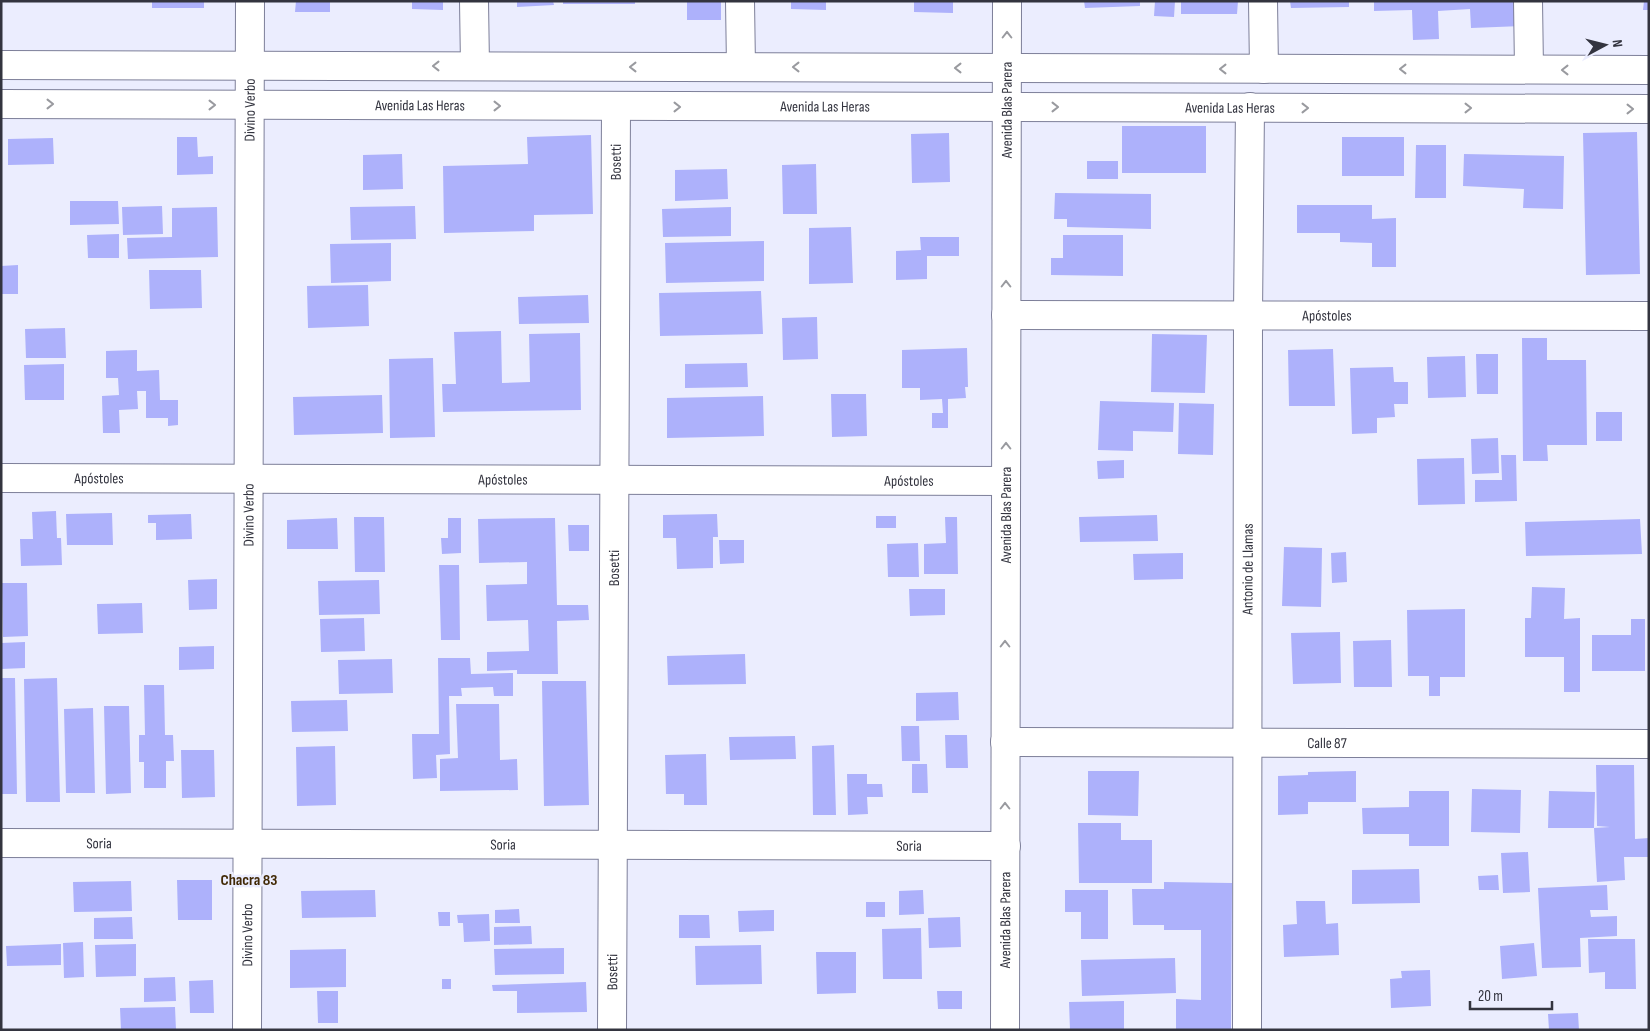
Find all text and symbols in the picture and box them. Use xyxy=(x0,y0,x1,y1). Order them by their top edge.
north arrow xyxy=(1580,20,1630,70)
one-way arrow xyxy=(1002,30,1012,38)
text: N xyxy=(1609,39,1626,48)
one-way arrow xyxy=(431,61,439,71)
street label: Avenida Blas Parera xyxy=(998,61,1017,159)
one-way arrow xyxy=(629,62,636,72)
one-way arrow xyxy=(791,62,799,72)
one-way arrow xyxy=(954,63,962,73)
one-way arrow xyxy=(1218,64,1226,74)
one-way arrow xyxy=(1398,64,1406,74)
one-way arrow xyxy=(1561,65,1568,75)
street label: Divino Verbo xyxy=(241,79,260,142)
street label: Avenida Las Heras xyxy=(374,96,465,115)
street label: Avenida Las Heras xyxy=(779,97,870,117)
one-way arrow xyxy=(46,99,54,109)
street label: Avenida Las Heras xyxy=(1184,99,1275,118)
one-way arrow xyxy=(209,100,217,110)
one-way arrow xyxy=(494,101,502,111)
one-way arrow xyxy=(674,102,682,112)
one-way arrow xyxy=(1052,102,1060,112)
one-way arrow xyxy=(1302,103,1310,113)
one-way arrow xyxy=(1464,103,1472,113)
one-way arrow xyxy=(1627,104,1635,114)
street label: Bosetti xyxy=(607,144,626,180)
one-way arrow xyxy=(1001,279,1011,287)
street label: Apóstoles xyxy=(1301,306,1352,326)
one-way arrow xyxy=(1001,442,1011,450)
street label: Avenida Blas Parera xyxy=(997,466,1016,564)
street label: Apóstoles xyxy=(73,469,124,488)
street label: Apóstoles xyxy=(477,470,528,490)
street label: Apóstoles xyxy=(883,472,934,491)
street label: Divino Verbo xyxy=(239,483,259,547)
street label: Antonio de Llamas xyxy=(1239,523,1258,616)
street label: Bosetti xyxy=(605,550,624,586)
one-way arrow xyxy=(1000,639,1010,647)
street label: Calle 87 xyxy=(1307,734,1347,753)
one-way arrow xyxy=(1000,802,1011,810)
street label: Soria xyxy=(86,834,112,853)
street label: Soria xyxy=(490,835,516,855)
street label: Soria xyxy=(896,837,922,856)
district label: Chacra 83 xyxy=(220,871,278,890)
street label: Avenida Blas Parera xyxy=(996,871,1015,969)
street label: Divino Verbo xyxy=(238,903,257,967)
street label: Bosetti xyxy=(603,954,622,990)
scale bar xyxy=(1470,978,1552,1010)
text: 20 m xyxy=(1478,987,1503,1006)

